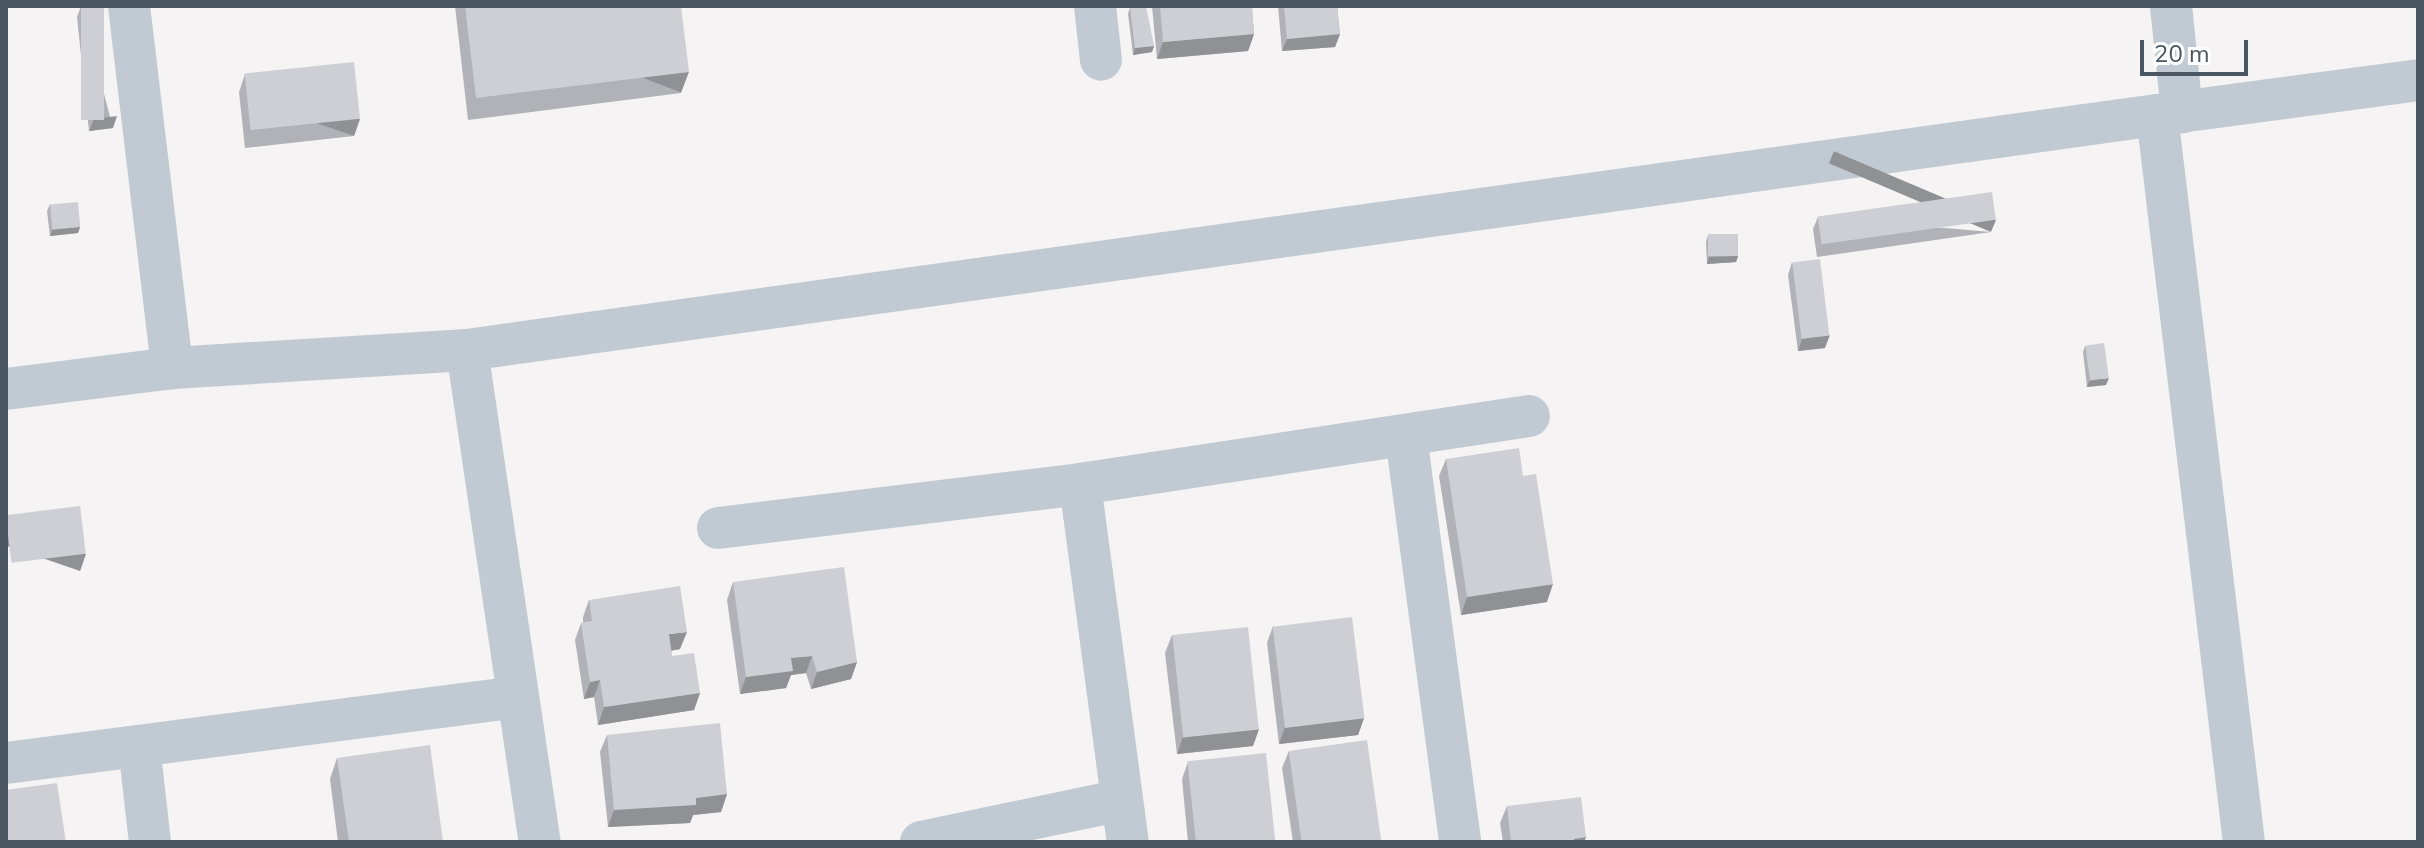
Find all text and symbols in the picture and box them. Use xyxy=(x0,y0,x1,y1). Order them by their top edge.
scale bar xyxy=(2144,24,2252,74)
text: 20 m xyxy=(2154,38,2210,70)

